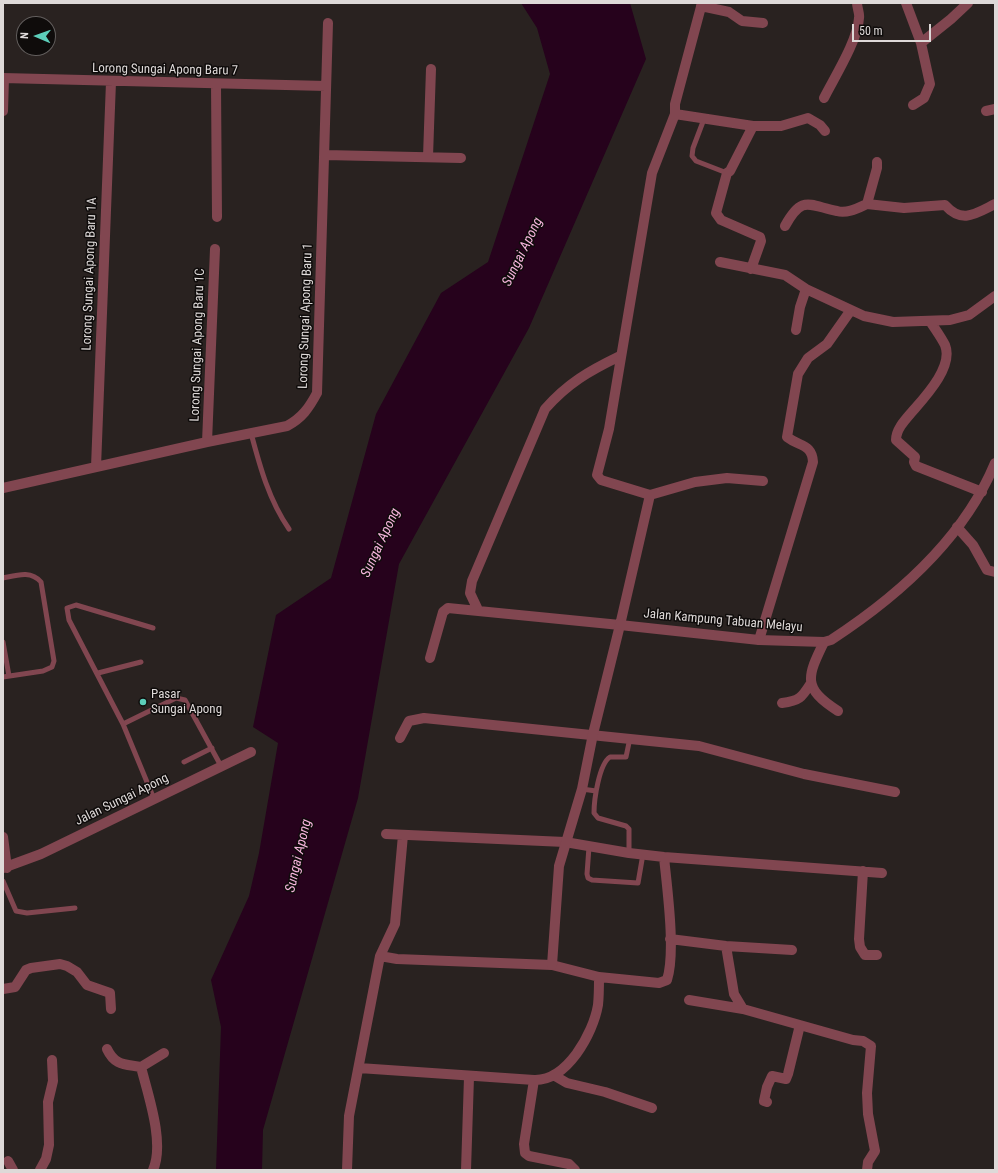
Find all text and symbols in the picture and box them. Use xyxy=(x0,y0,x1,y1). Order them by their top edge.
north arrow xyxy=(16,16,56,56)
scale bar xyxy=(854,16,933,42)
text: 50 m xyxy=(859,24,883,38)
text: N xyxy=(18,32,31,39)
street label: Lorong Sungai Apong Baru 7 xyxy=(92,61,238,79)
street label: Lorong Sungai Apong Baru 1A xyxy=(80,197,100,351)
water label: Sungai Apong xyxy=(499,215,547,289)
street label: Lorong Sungai Apong Baru 1 xyxy=(296,243,316,389)
street label: Lorong Sungai Apong Baru 1C xyxy=(188,268,208,422)
water label: Sungai Apong xyxy=(358,506,404,580)
street label: Jalan Kampung Tabuan Melayu xyxy=(643,606,803,636)
place label: Pasar Sungai Apong xyxy=(151,687,222,718)
marker: Pasar Sungai Apong xyxy=(138,697,148,707)
street label: Jalan Sungai Apong xyxy=(73,771,171,829)
water label: Sungai Apong xyxy=(282,818,316,894)

